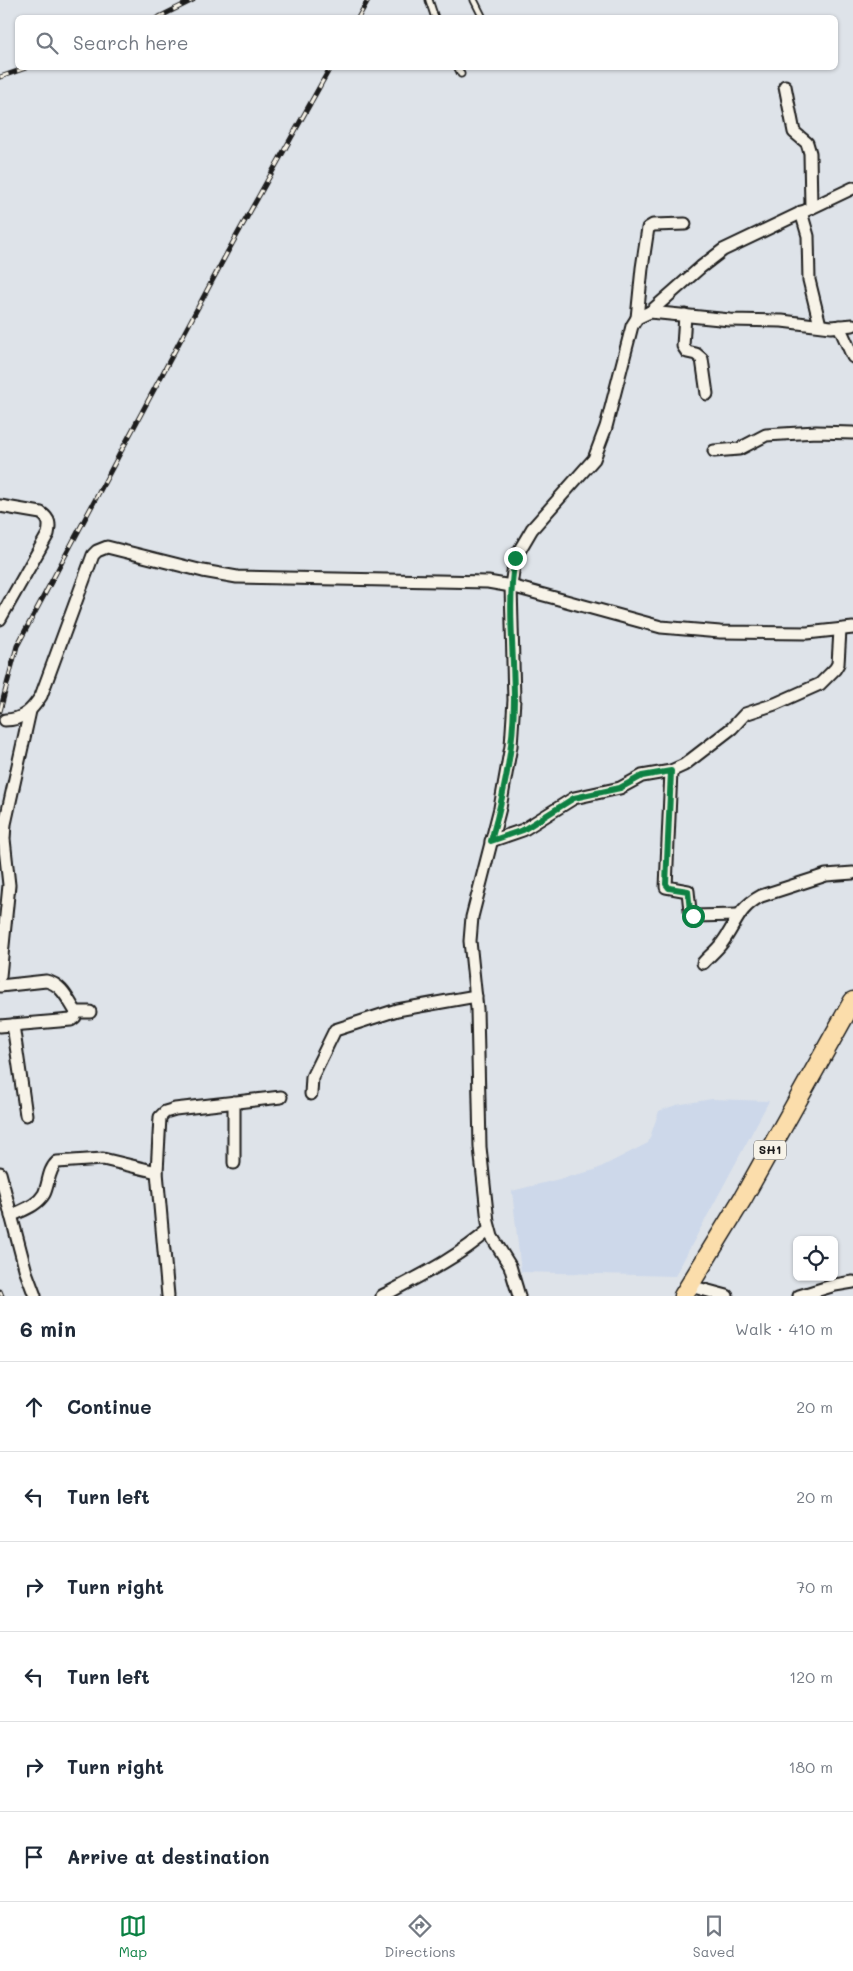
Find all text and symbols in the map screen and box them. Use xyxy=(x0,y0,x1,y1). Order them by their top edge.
search box xyxy=(15,15,838,70)
icon: search xyxy=(33,29,61,57)
text: Search here xyxy=(73,30,189,55)
route end xyxy=(504,547,527,570)
route start xyxy=(682,905,705,928)
road number: SH1 xyxy=(754,1140,786,1160)
map controls xyxy=(793,1236,838,1281)
button: locate xyxy=(793,1236,838,1281)
text: 6 min xyxy=(20,1315,76,1342)
text: Walk · 410 m xyxy=(735,1318,833,1339)
icon: ahead xyxy=(20,1393,48,1421)
text: Continue xyxy=(67,1394,152,1419)
text: 20 m xyxy=(796,1396,833,1417)
icon: left xyxy=(20,1483,48,1511)
text: Turn left xyxy=(67,1484,150,1509)
text: 20 m xyxy=(796,1486,833,1507)
icon: right xyxy=(20,1573,48,1601)
text: Turn right xyxy=(67,1574,164,1599)
text: 70 m xyxy=(796,1576,833,1597)
icon: left xyxy=(20,1663,48,1691)
text: Turn left xyxy=(67,1664,150,1689)
text: 120 m xyxy=(789,1666,833,1687)
icon: right xyxy=(20,1753,48,1781)
text: Turn right xyxy=(67,1754,164,1779)
text: 180 m xyxy=(788,1756,833,1777)
icon: arrive xyxy=(20,1843,48,1871)
text: Arrive at destination xyxy=(67,1844,270,1869)
tab: Map xyxy=(119,1912,147,1961)
tab: Directions xyxy=(384,1912,456,1961)
tab: Saved xyxy=(693,1912,734,1961)

